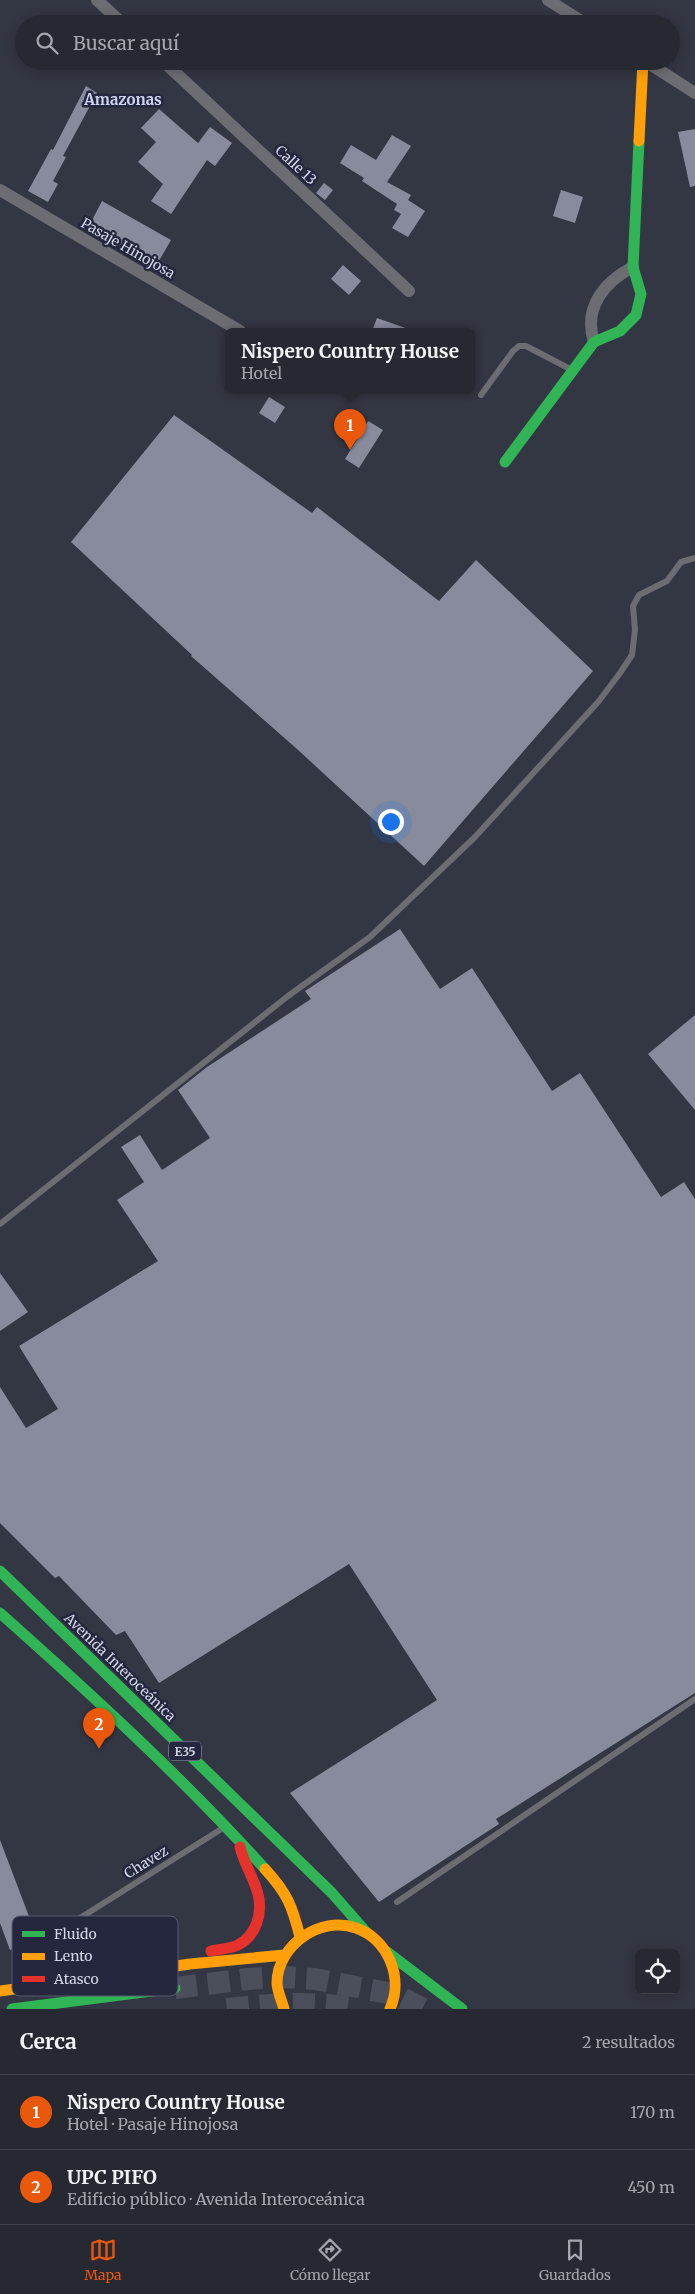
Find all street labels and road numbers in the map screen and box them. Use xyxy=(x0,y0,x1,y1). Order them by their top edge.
street label: Calle 13 xyxy=(272,141,320,189)
street label: Pasaje Hinojosa xyxy=(78,214,179,282)
street label: Avenida Interoceánica xyxy=(60,1608,180,1725)
road number: E35 xyxy=(169,1742,201,1760)
street label: Chavez xyxy=(121,1841,172,1882)

